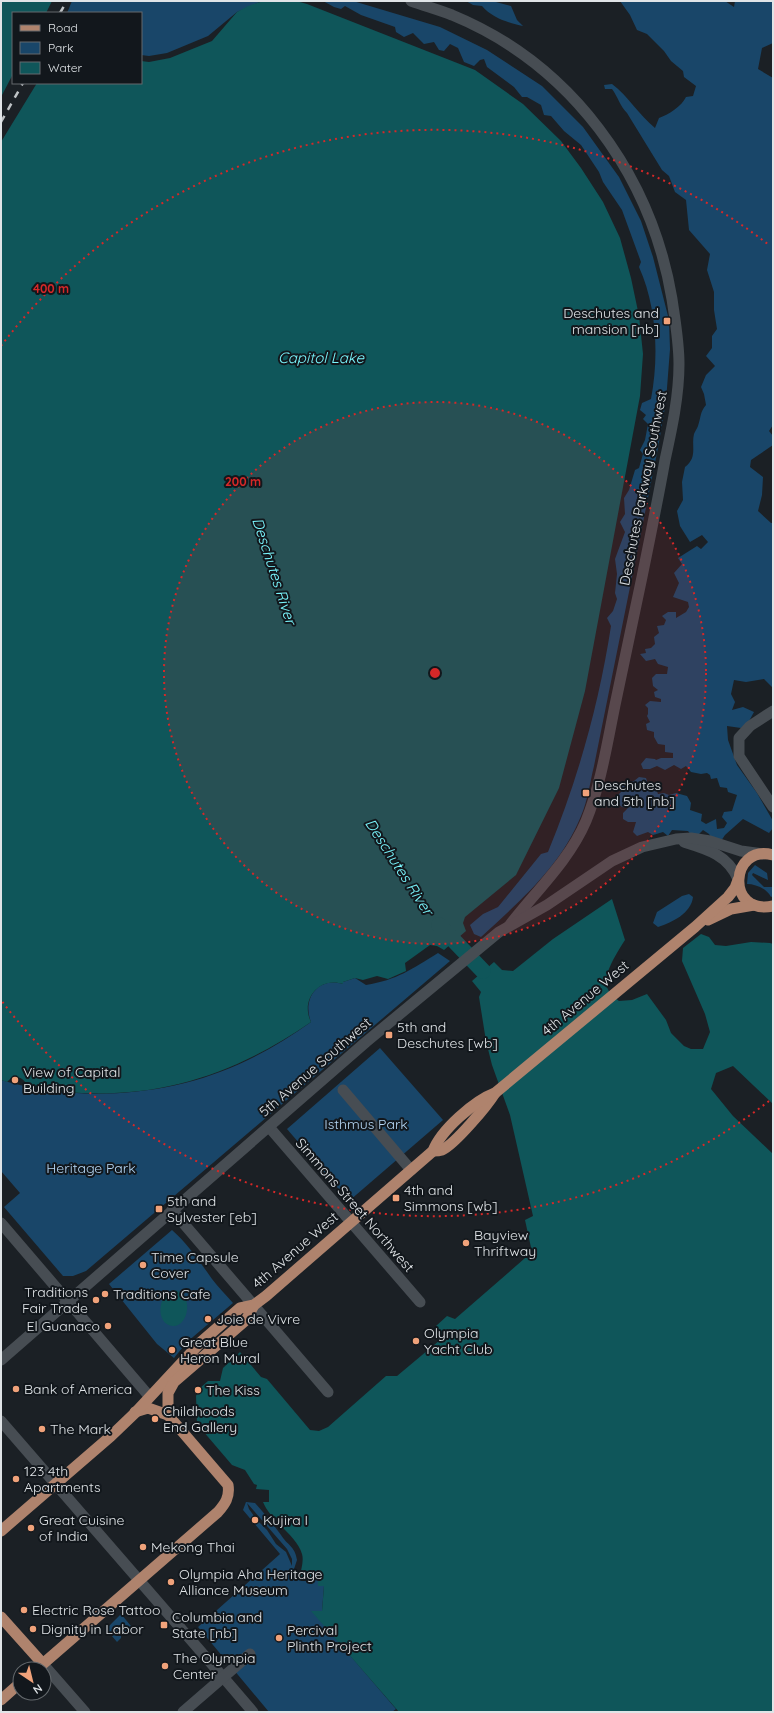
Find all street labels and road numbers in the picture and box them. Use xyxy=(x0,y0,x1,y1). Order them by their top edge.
street label: Deschutes Parkway Southwest xyxy=(615,389,671,587)
street label: 4th Avenue West xyxy=(538,956,632,1040)
street label: 5th Avenue Southwest xyxy=(255,1013,375,1121)
street label: Simmons Street Northwest xyxy=(292,1134,418,1276)
street label: 4th Avenue West xyxy=(248,1208,342,1292)

